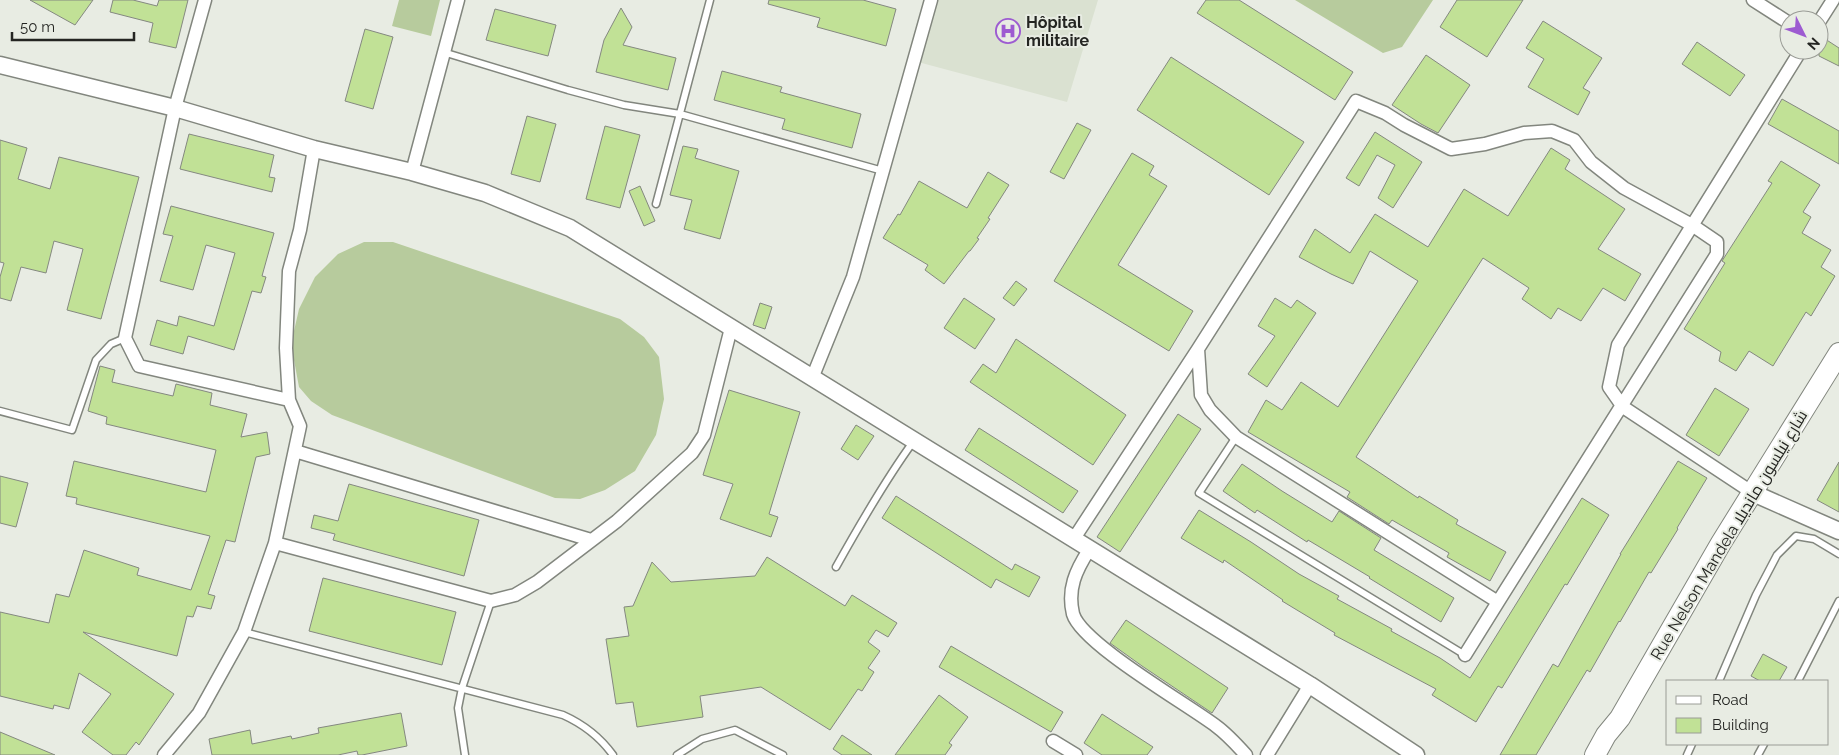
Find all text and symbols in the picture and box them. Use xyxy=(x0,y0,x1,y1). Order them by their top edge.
scale bar xyxy=(12,10,135,42)
north arrow xyxy=(1779,10,1829,60)
place label: Hôpital militaire xyxy=(1026,13,1090,50)
text: 50 m xyxy=(20,18,55,36)
hospital icon: Hôpital militaire xyxy=(995,18,1021,44)
text: N xyxy=(1804,34,1823,53)
street label: Rue Nelson Mandela شارع نيلسون مانديلا xyxy=(1647,407,1813,664)
legend xyxy=(1666,680,1829,745)
text: Road xyxy=(1712,691,1748,709)
text: Building xyxy=(1712,716,1769,734)

